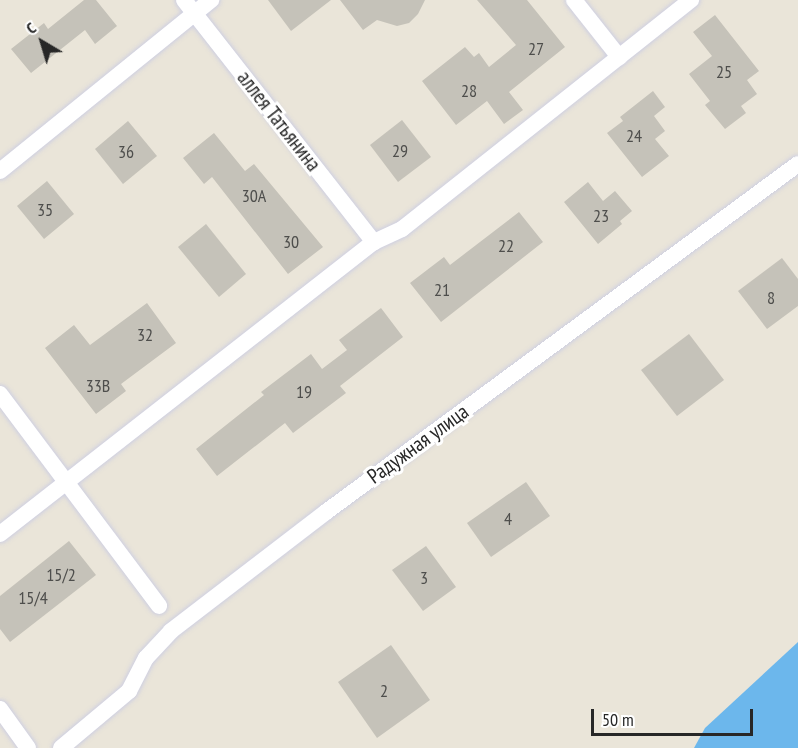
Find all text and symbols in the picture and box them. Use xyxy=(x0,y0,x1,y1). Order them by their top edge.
north arrow xyxy=(12,12,72,72)
text: С xyxy=(22,18,40,38)
house number: 27 xyxy=(528,38,544,60)
house number: 25 xyxy=(716,61,732,83)
street label: аллея Татьянина xyxy=(232,65,326,177)
house number: 28 xyxy=(461,80,477,102)
house number: 24 xyxy=(626,125,642,147)
house number: 29 xyxy=(392,140,408,162)
house number: 36 xyxy=(118,141,134,163)
house number: 30А xyxy=(242,185,266,207)
house number: 35 xyxy=(37,199,53,221)
house number: 23 xyxy=(593,205,609,227)
house number: 30 xyxy=(283,231,299,253)
house number: 22 xyxy=(498,235,514,257)
house number: 21 xyxy=(434,279,450,301)
house number: 8 xyxy=(767,287,775,309)
house number: 32 xyxy=(137,324,153,346)
house number: 33В xyxy=(86,375,110,397)
house number: 19 xyxy=(296,381,312,403)
street label: Радужная улица xyxy=(362,399,474,489)
house number: 4 xyxy=(504,508,512,530)
house number: 15/2 xyxy=(46,564,76,586)
house number: 3 xyxy=(420,567,428,589)
house number: 15/4 xyxy=(18,587,48,609)
house number: 2 xyxy=(380,680,388,702)
scale bar xyxy=(594,697,756,735)
text: 50 m xyxy=(602,708,634,731)

